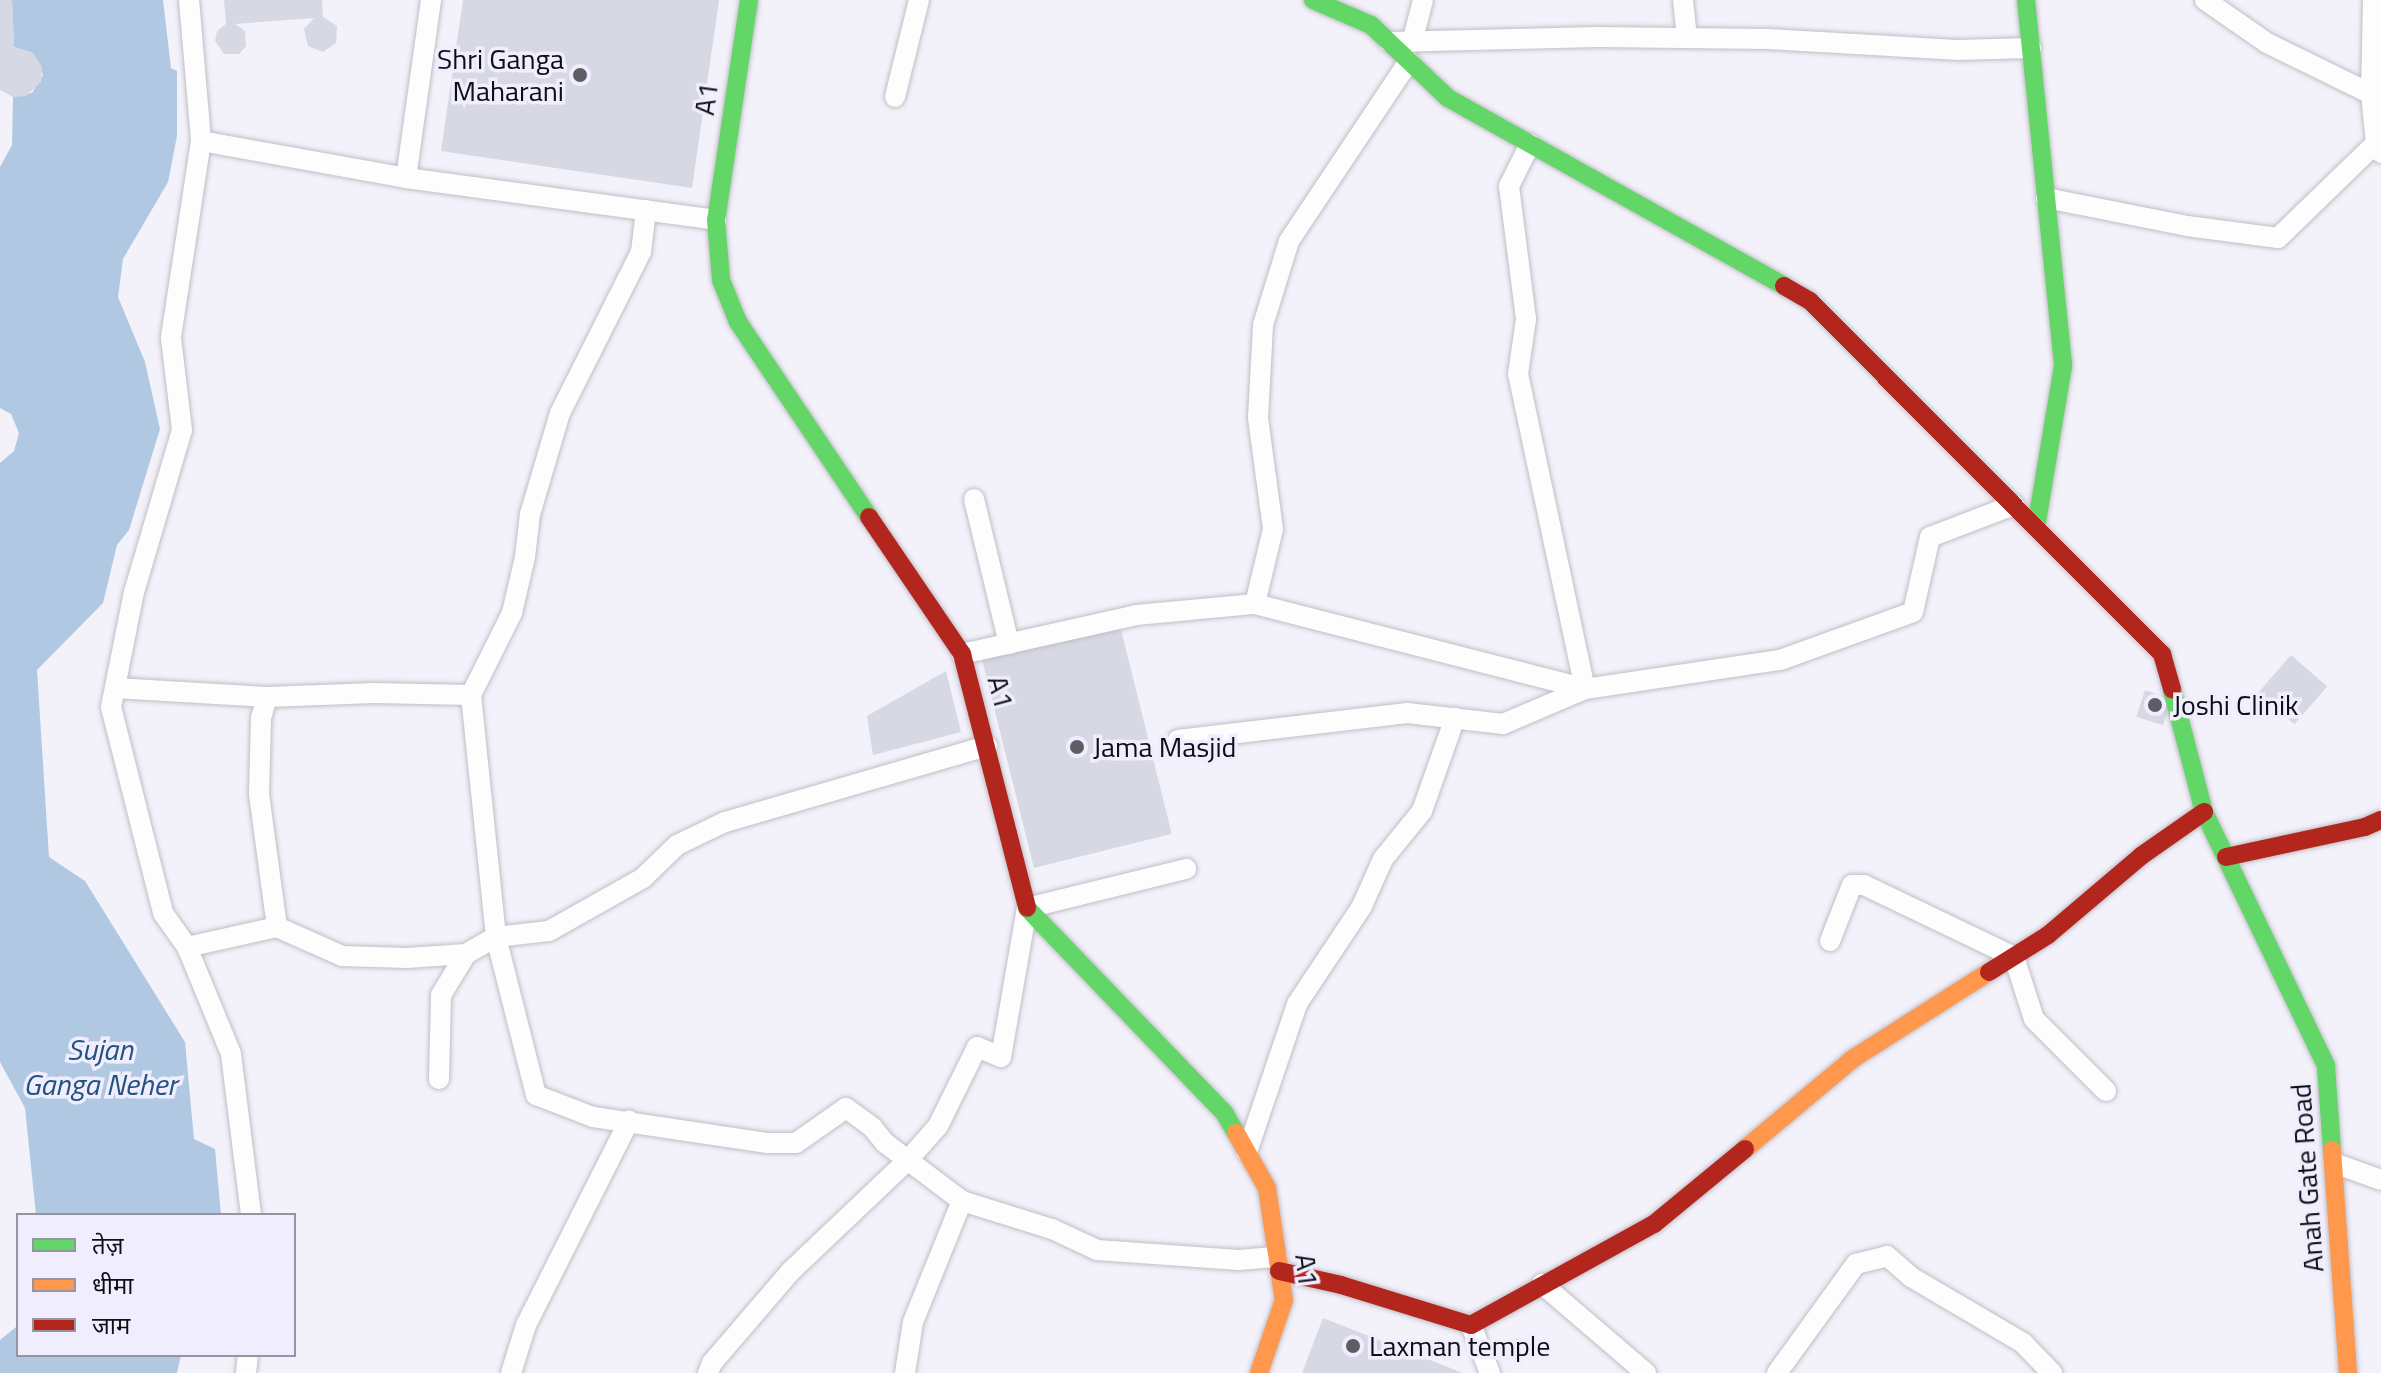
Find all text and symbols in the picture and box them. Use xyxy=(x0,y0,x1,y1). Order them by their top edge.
place label: Shri Ganga Maharani xyxy=(437,42,564,108)
marker: Shri Ganga Maharani xyxy=(571,66,589,84)
street label: A1 xyxy=(687,81,725,117)
street label: A1 xyxy=(981,672,1021,712)
place label: Joshi Clinik xyxy=(2173,688,2298,722)
marker: Joshi Clinik xyxy=(2144,694,2166,716)
place label: Jama Masjid xyxy=(1093,730,1236,764)
marker: Jama Masjid xyxy=(1068,738,1086,756)
water label: Sujan Ganga Neher xyxy=(23,1031,177,1102)
street label: Anah Gate Road xyxy=(2284,1083,2330,1273)
legend xyxy=(16,1213,296,1357)
text: तेज़ xyxy=(92,1227,124,1263)
street label: A1 xyxy=(1288,1252,1326,1288)
text: धीमा xyxy=(92,1267,134,1303)
text: जाम xyxy=(92,1307,130,1343)
place label: Laxman temple xyxy=(1369,1329,1550,1363)
marker: Laxman temple xyxy=(1344,1337,1362,1355)

